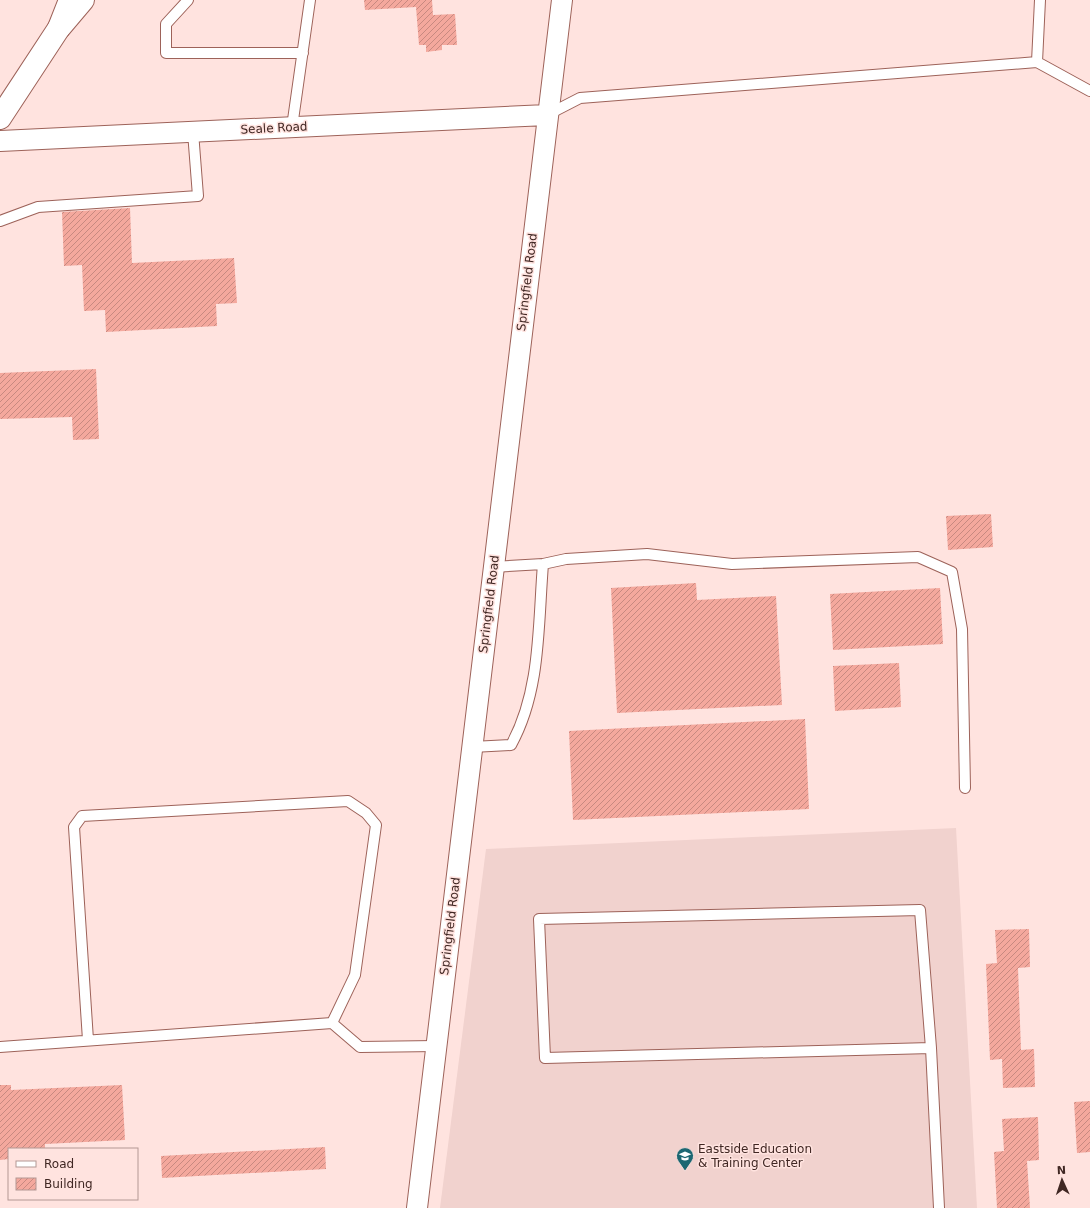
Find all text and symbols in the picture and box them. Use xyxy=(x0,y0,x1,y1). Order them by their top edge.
street label: Seale Road xyxy=(240,119,308,137)
street label: Springfield Road xyxy=(514,232,540,332)
street label: Springfield Road xyxy=(476,554,502,654)
street label: Springfield Road xyxy=(437,876,463,976)
place label: Eastside Education & Training Center xyxy=(698,1142,812,1170)
school or university icon: Eastside Education & Training Center xyxy=(675,1146,695,1171)
legend xyxy=(8,1148,138,1200)
text: Road xyxy=(44,1157,74,1171)
north arrow xyxy=(1042,1160,1082,1200)
text: N xyxy=(1057,1164,1066,1177)
text: Building xyxy=(44,1177,93,1191)

